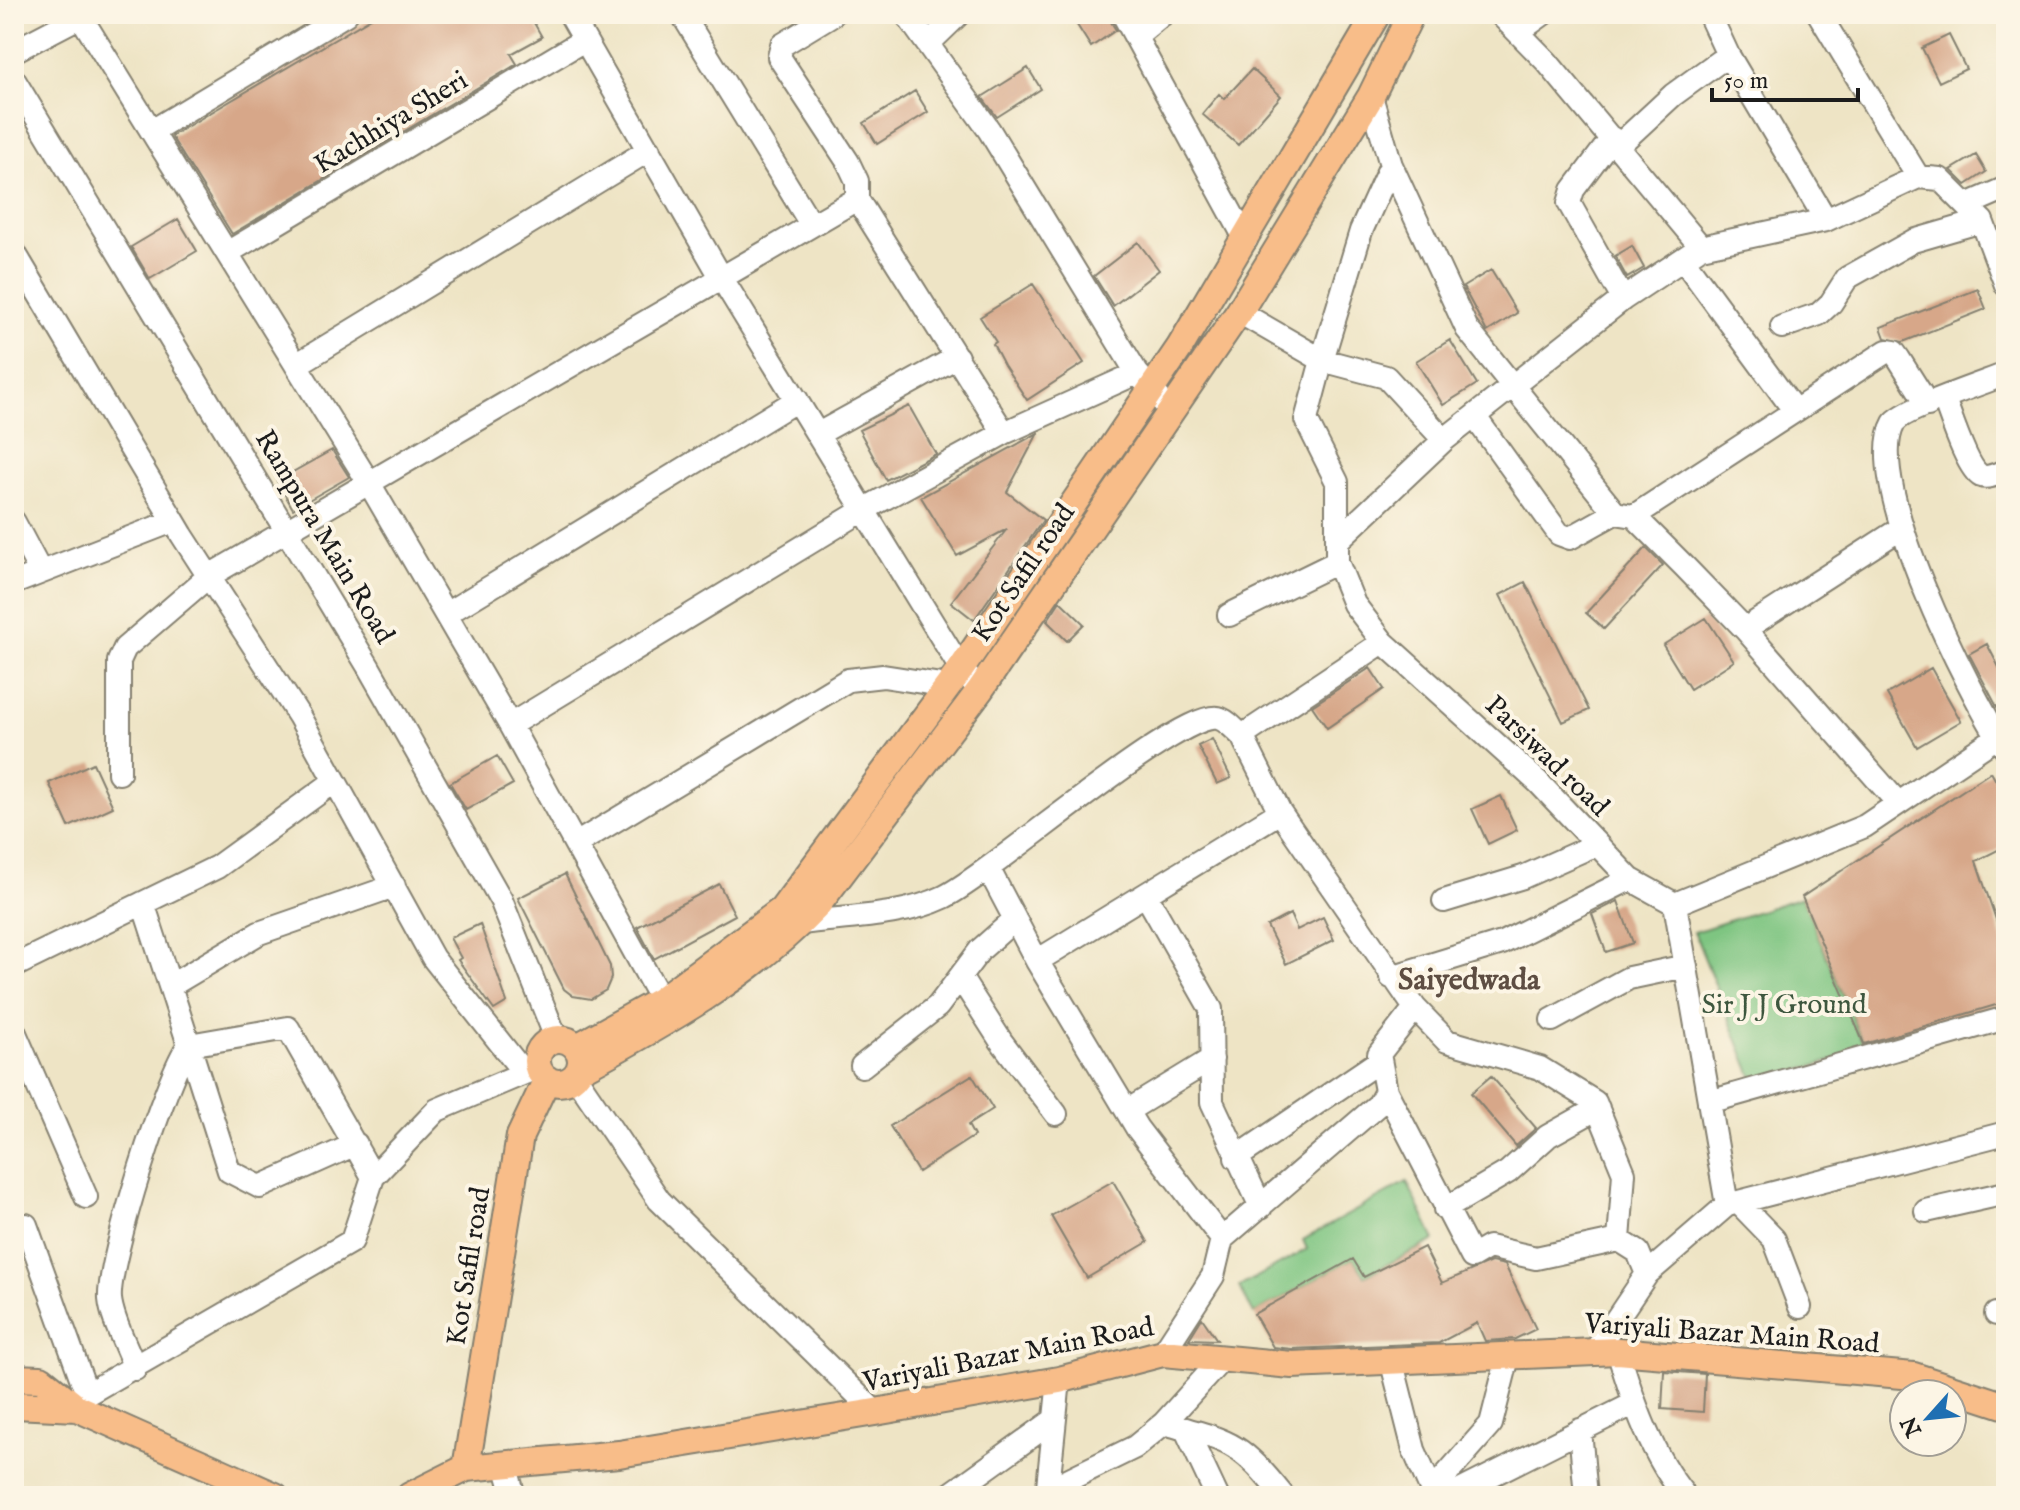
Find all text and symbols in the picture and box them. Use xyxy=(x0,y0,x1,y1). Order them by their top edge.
scale bar xyxy=(1712,52,1858,102)
street label: Kachhiya Sheri xyxy=(308,64,475,183)
text: 50 m xyxy=(1724,66,1768,97)
street label: Rampura Main Road xyxy=(246,424,402,651)
street label: Kot Safil road xyxy=(965,497,1083,649)
street label: Parsiwad road xyxy=(1477,689,1616,825)
district label: Saiyedwada xyxy=(1398,962,1541,1000)
park label: Sir J J Ground xyxy=(1701,988,1867,1023)
street label: Kot Safil road xyxy=(440,1185,499,1348)
street label: Variyali Bazar Main Road xyxy=(1582,1307,1881,1362)
street label: Variyali Bazar Main Road xyxy=(859,1310,1157,1401)
north arrow xyxy=(1888,1378,1968,1458)
text: N xyxy=(1895,1411,1929,1442)

